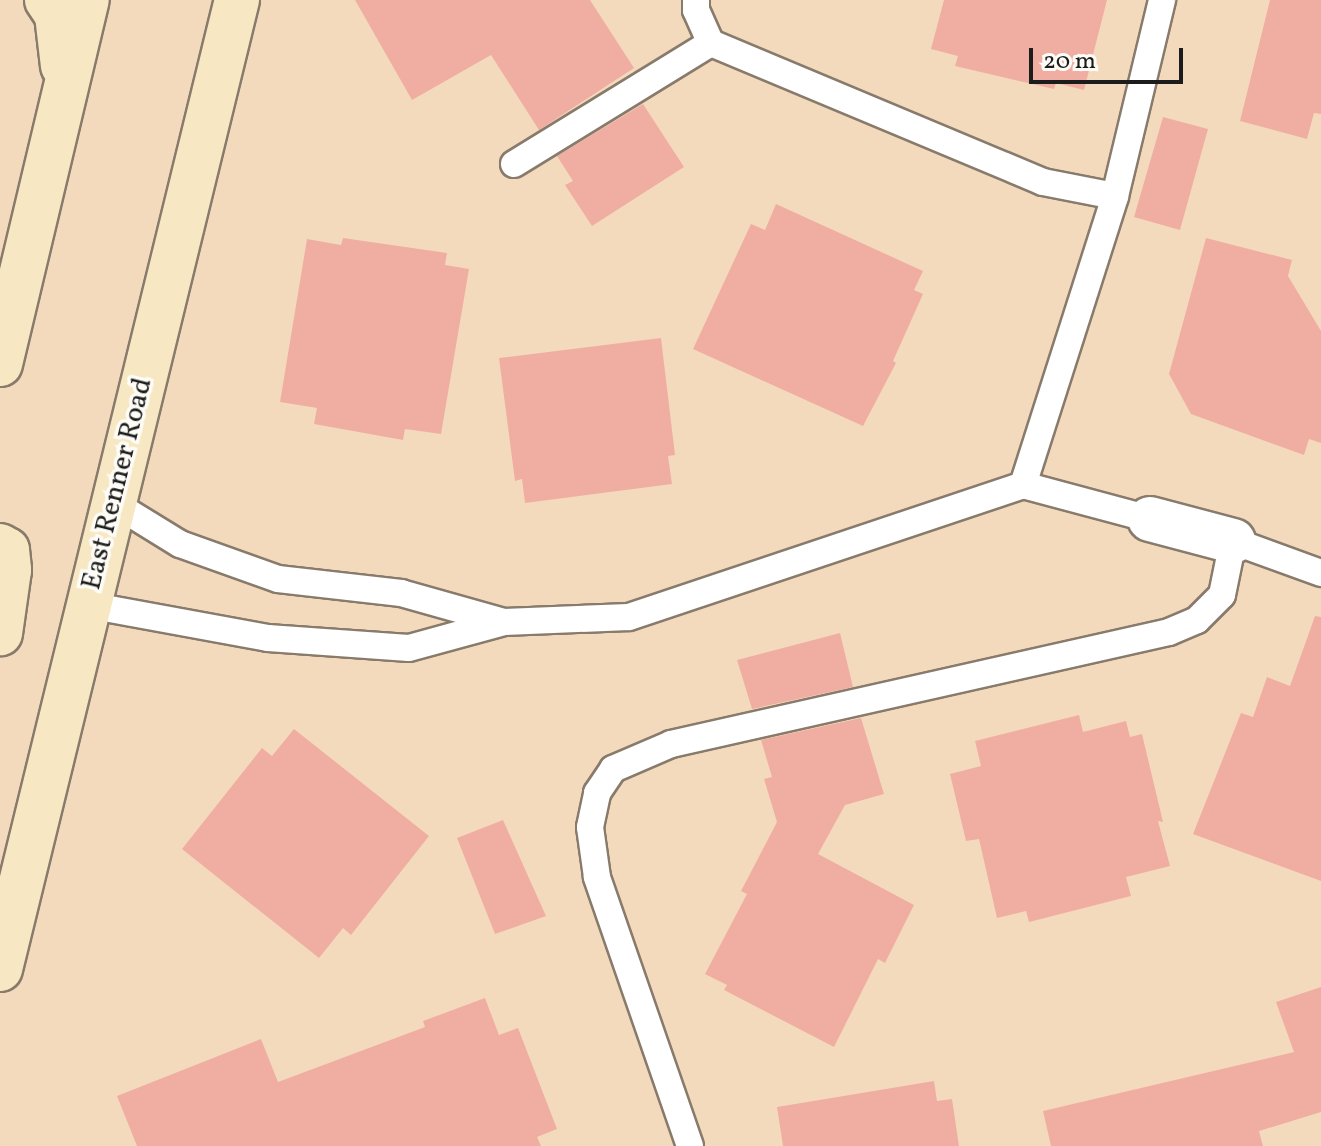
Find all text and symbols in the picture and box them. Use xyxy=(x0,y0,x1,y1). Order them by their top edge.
scale bar xyxy=(1033,32,1187,82)
text: 20 m xyxy=(1043,45,1096,79)
street label: East Renner Road xyxy=(75,375,161,593)

